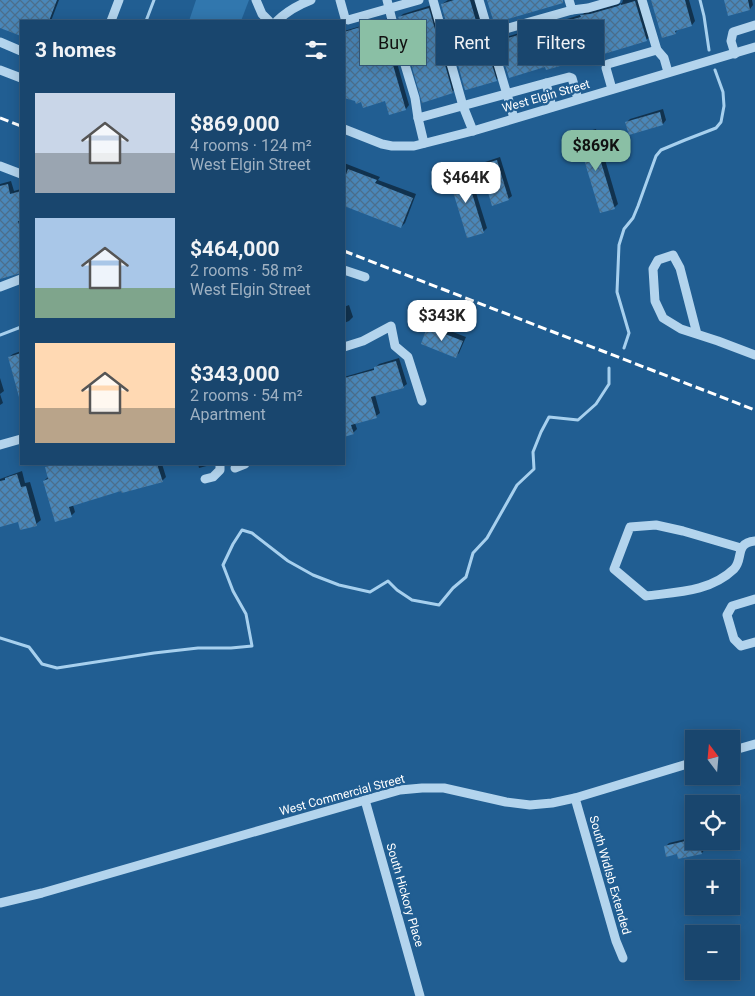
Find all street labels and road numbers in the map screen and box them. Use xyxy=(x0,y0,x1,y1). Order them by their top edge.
street label: West Elgin Street xyxy=(501,77,592,115)
street label: West Commercial Street xyxy=(278,771,406,818)
street label: South Widlsb Extended xyxy=(586,814,634,936)
street label: South Hickory Place xyxy=(383,842,427,948)

